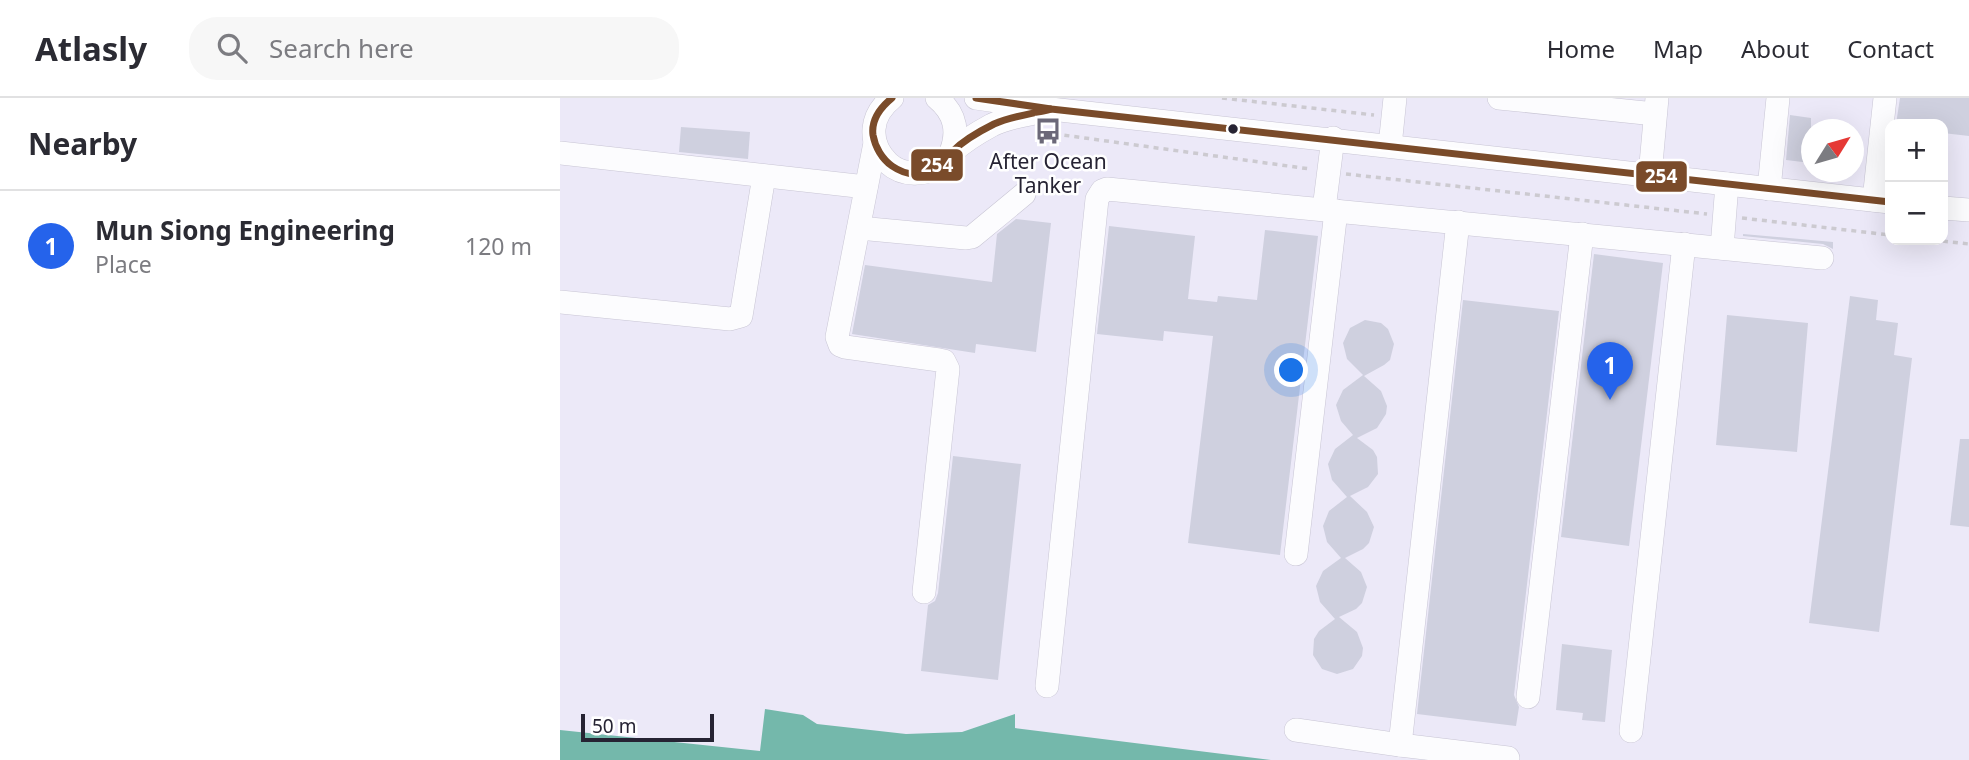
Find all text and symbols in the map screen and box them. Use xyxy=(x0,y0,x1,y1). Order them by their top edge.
search box xyxy=(189,17,679,80)
text: Atlasly xyxy=(35,26,147,71)
icon: search xyxy=(213,29,251,67)
text: Search here xyxy=(269,30,414,66)
text: Home xyxy=(1547,32,1615,65)
text: Map xyxy=(1653,32,1703,65)
text: About xyxy=(1741,32,1809,65)
text: Contact xyxy=(1847,32,1934,65)
bus stop icon: After Ocean Tanker xyxy=(1033,116,1063,146)
north arrow xyxy=(1801,119,1864,182)
map controls xyxy=(1885,119,1948,245)
button: + xyxy=(1885,119,1948,182)
unlabelled marker xyxy=(1226,122,1240,136)
text: Nearby xyxy=(28,123,137,164)
place label: After Ocean Tanker xyxy=(989,147,1107,199)
line badge: 254 xyxy=(910,148,964,182)
text: 254 xyxy=(921,152,953,178)
line badge: 254 xyxy=(1635,160,1688,193)
text: 254 xyxy=(1645,163,1677,189)
button: − xyxy=(1885,182,1948,245)
text: Mun Siong Engineering xyxy=(95,212,395,248)
text: 1 xyxy=(44,230,58,262)
text: 120 m xyxy=(465,230,532,262)
text: Place xyxy=(95,248,152,280)
pin: 1 xyxy=(1587,342,1633,400)
your location xyxy=(1274,353,1308,387)
scale bar xyxy=(581,711,714,743)
text: 50 m xyxy=(592,713,636,739)

